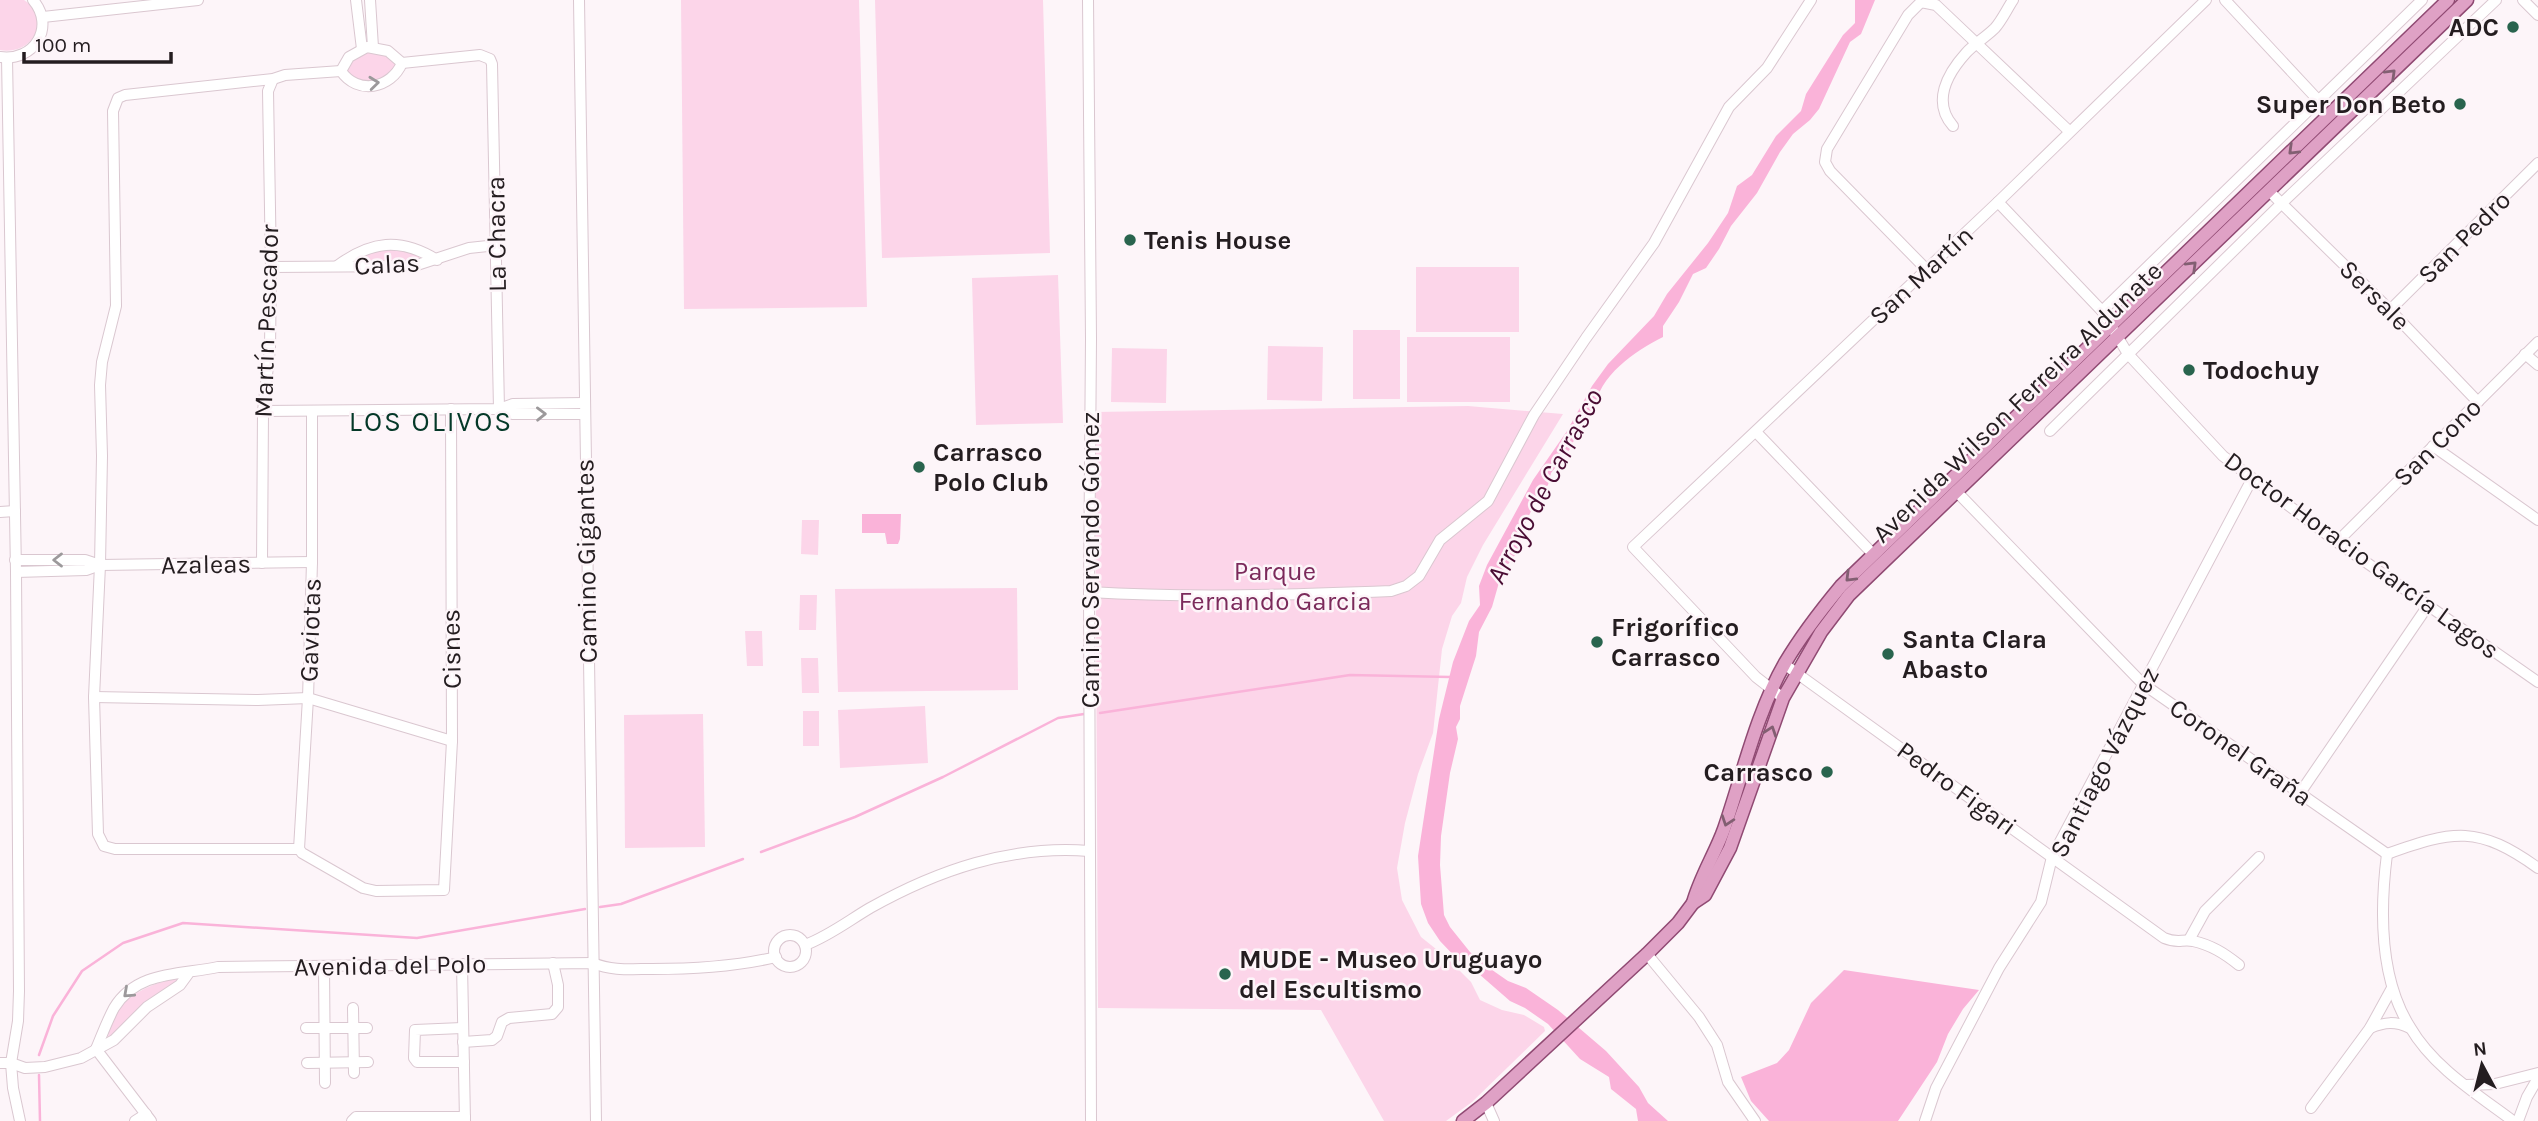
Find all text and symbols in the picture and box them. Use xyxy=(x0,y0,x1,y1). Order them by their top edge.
place label: ADC xyxy=(2448,12,2499,43)
marker: ADC xyxy=(2505,19,2521,35)
scale bar xyxy=(24,21,172,65)
text: 100 m xyxy=(35,33,92,57)
one-way arrow xyxy=(2382,69,2395,82)
one-way arrow xyxy=(368,76,379,91)
place label: Super Don Beto xyxy=(2256,89,2446,120)
marker: Super Don Beto xyxy=(2452,96,2468,112)
one-way arrow xyxy=(2288,141,2301,154)
street label: La Chacra xyxy=(480,176,513,292)
street label: San Pedro xyxy=(2411,184,2517,290)
street label: San Martín xyxy=(1863,219,1980,331)
street label: Martín Pescador xyxy=(248,223,285,418)
place label: Tenis House xyxy=(1144,225,1291,256)
marker: Tenis House xyxy=(1122,232,1138,248)
street label: Calas xyxy=(354,247,421,282)
street label: Sersale xyxy=(2333,254,2416,337)
street label: Avenida Wilson Ferreira Aldunate xyxy=(1866,256,2169,549)
one-way arrow xyxy=(2184,261,2197,274)
place label: Todochuy xyxy=(2203,355,2319,386)
marker: Todochuy xyxy=(2181,362,2197,378)
water label: Arroyo de Carrasco xyxy=(1479,383,1610,589)
street label: San Cono xyxy=(2387,392,2488,493)
district label: LOS OLIVOS xyxy=(349,405,513,438)
one-way arrow xyxy=(536,406,547,422)
street label: Camino Servando Gómez xyxy=(1075,412,1106,708)
place label: Carrasco Polo Club xyxy=(933,437,1049,498)
street label: Doctor Horacio García Lagos xyxy=(2218,445,2505,666)
street label: Camino Gigantes xyxy=(569,459,604,663)
marker: Carrasco Polo Club xyxy=(911,459,927,475)
street label: Azaleas xyxy=(161,548,251,581)
one-way arrow xyxy=(52,552,63,568)
park label: Parque Fernando Garcia xyxy=(1178,556,1372,617)
one-way arrow xyxy=(1846,569,1858,581)
street label: Gaviotas xyxy=(293,578,328,682)
street label: Cisnes xyxy=(435,609,468,689)
place label: Frigorífico Carrasco xyxy=(1611,612,1739,673)
place label: Santa Clara Abasto xyxy=(1902,624,2047,685)
marker: Frigorífico Carrasco xyxy=(1589,634,1605,650)
marker: Santa Clara Abasto xyxy=(1880,646,1896,662)
street label: Santiago Vázquez xyxy=(2043,662,2166,863)
street label: Coronel Graña xyxy=(2164,692,2318,813)
one-way arrow xyxy=(1763,726,1777,738)
street label: Pedro Figari xyxy=(1891,735,2023,842)
place label: Carrasco xyxy=(1704,757,1813,788)
marker: Carrasco xyxy=(1819,764,1835,780)
one-way arrow xyxy=(1721,814,1735,826)
place label: MUDE - Museo Uruguayo del Escultismo xyxy=(1239,944,1542,1005)
street label: Avenida del Polo xyxy=(294,948,486,983)
marker: MUDE - Museo Uruguayo del Escultismo xyxy=(1217,966,1233,982)
one-way arrow xyxy=(123,985,136,997)
north arrow xyxy=(2447,1030,2517,1100)
text: N xyxy=(2472,1037,2488,1061)

